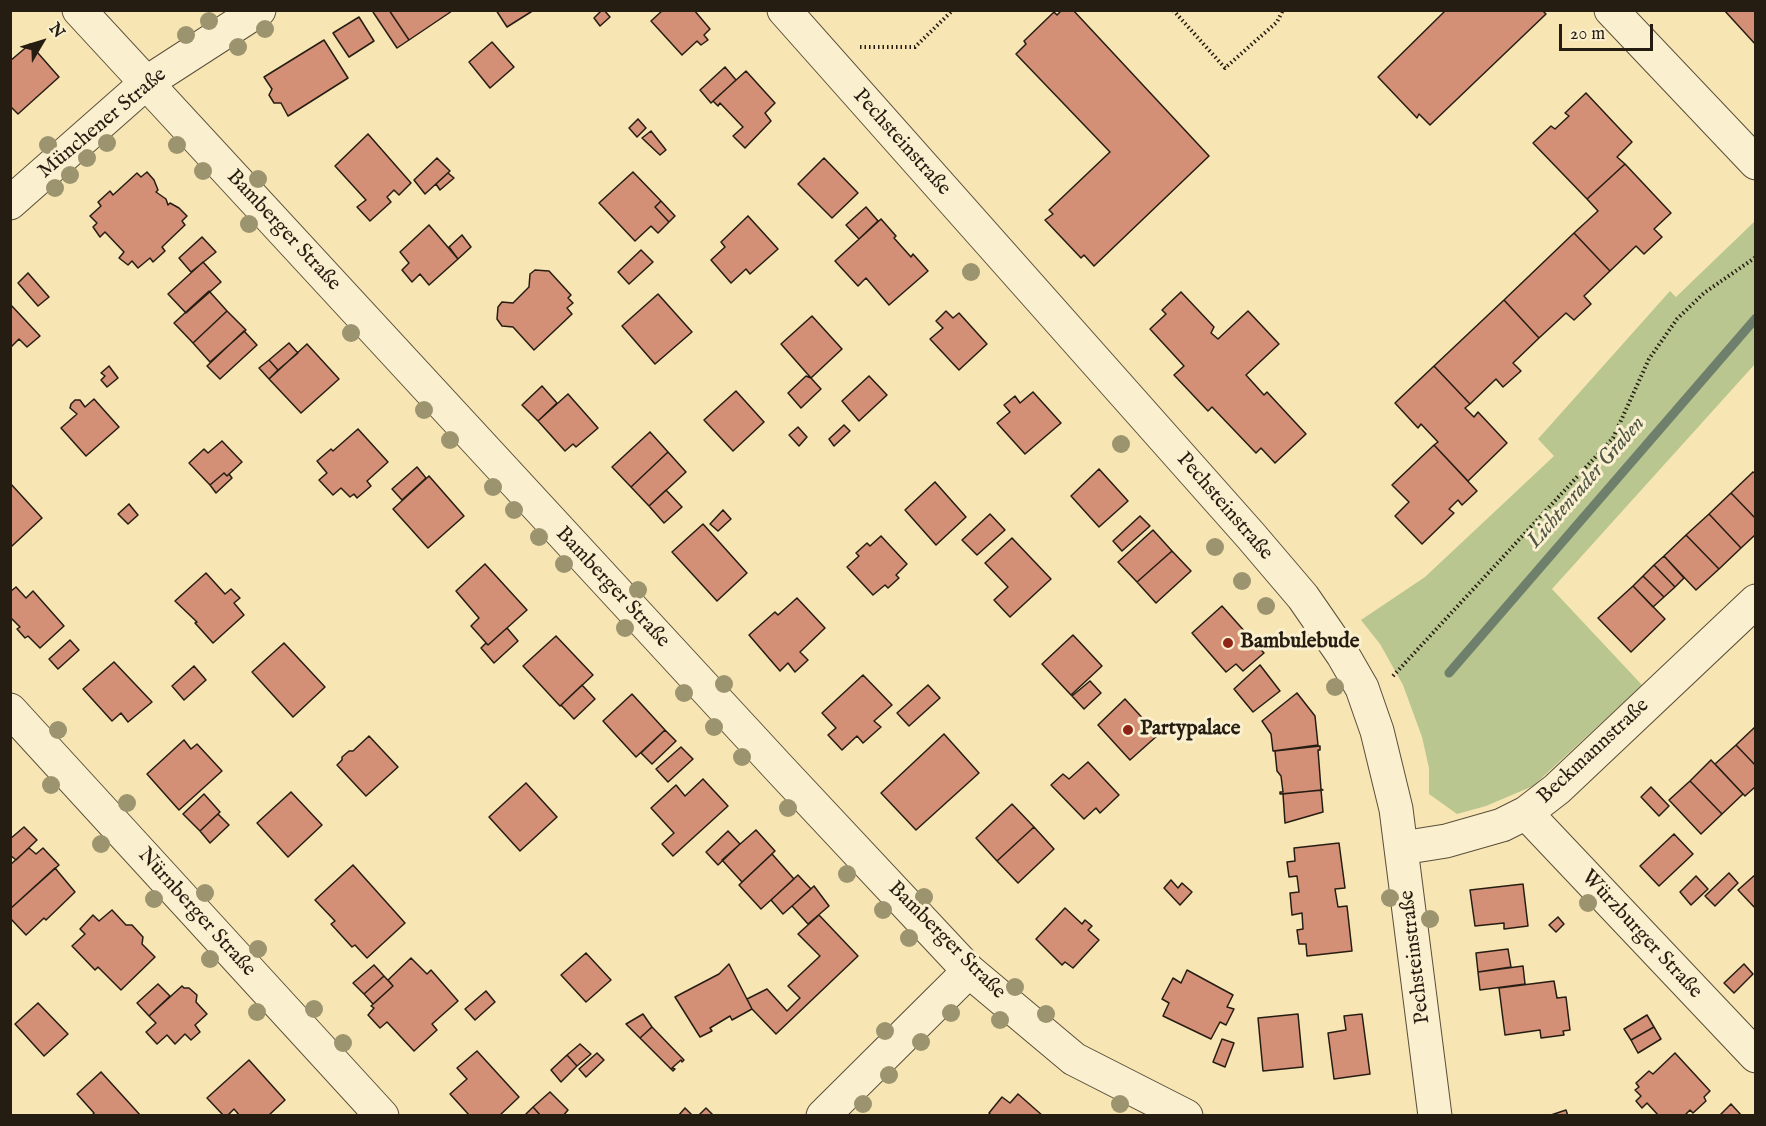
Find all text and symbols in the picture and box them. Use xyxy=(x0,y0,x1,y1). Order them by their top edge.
north arrow xyxy=(12,12,72,72)
scale bar xyxy=(1562,12,1656,50)
text: N xyxy=(44,19,68,43)
text: 20 m xyxy=(1570,23,1605,46)
street label: Münchener Straße xyxy=(34,63,172,185)
street label: Pechsteinstraße xyxy=(847,85,955,201)
street label: Bamberger Straße xyxy=(221,165,345,297)
water label: Lichtenrader Graben xyxy=(1522,412,1652,554)
street label: Pechsteinstraße xyxy=(1170,448,1278,566)
street label: Bamberger Straße xyxy=(550,522,674,654)
place label: Bambulebude xyxy=(1240,630,1359,656)
marker: Bambulebude xyxy=(1221,636,1235,650)
street label: Beckmannstraße xyxy=(1533,694,1655,810)
place label: Partypalace xyxy=(1140,717,1240,743)
marker: Partypalace xyxy=(1121,723,1135,737)
street label: Nürnberger Straße xyxy=(132,843,260,983)
street label: Würzburger Straße xyxy=(1575,866,1707,1004)
street label: Bamberger Straße xyxy=(882,877,1010,1005)
street label: Pechsteinstraße xyxy=(1395,889,1437,1025)

